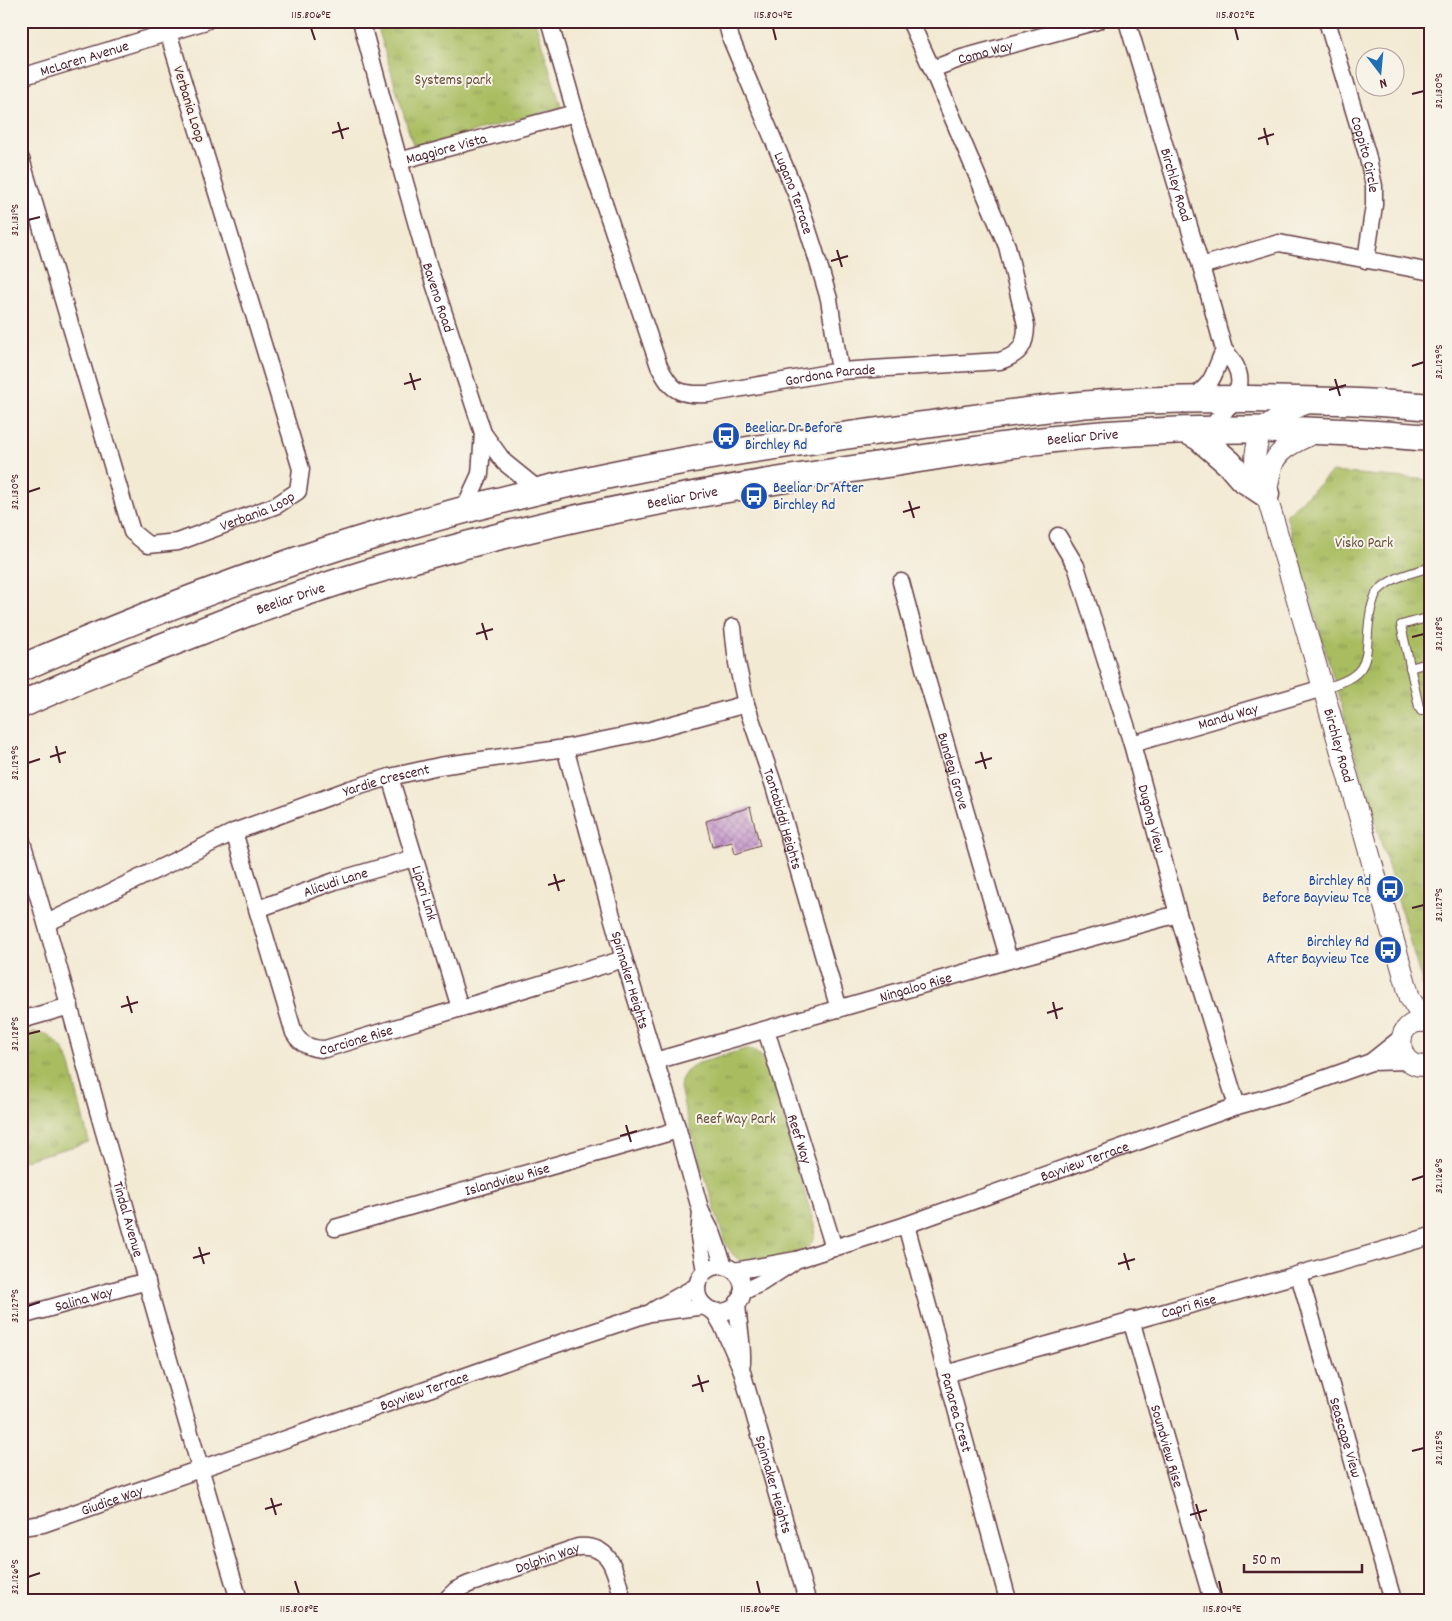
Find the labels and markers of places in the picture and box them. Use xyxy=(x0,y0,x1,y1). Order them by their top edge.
place label: Beeliar Dr Before Birchley Rd xyxy=(745,418,843,457)
bus stop icon: Beeliar Dr Before Birchley Rd xyxy=(711,421,741,451)
place label: Beeliar Dr After Birchley Rd xyxy=(773,478,864,517)
bus stop icon: Beeliar Dr After Birchley Rd xyxy=(739,481,769,511)
place label: Birchley Rd Before Bayview Tce xyxy=(1262,871,1371,910)
bus stop icon: Birchley Rd Before Bayview Tce xyxy=(1375,874,1405,904)
place label: Birchley Rd After Bayview Tce xyxy=(1267,932,1369,971)
bus stop icon: Birchley Rd After Bayview Tce xyxy=(1373,935,1403,965)

